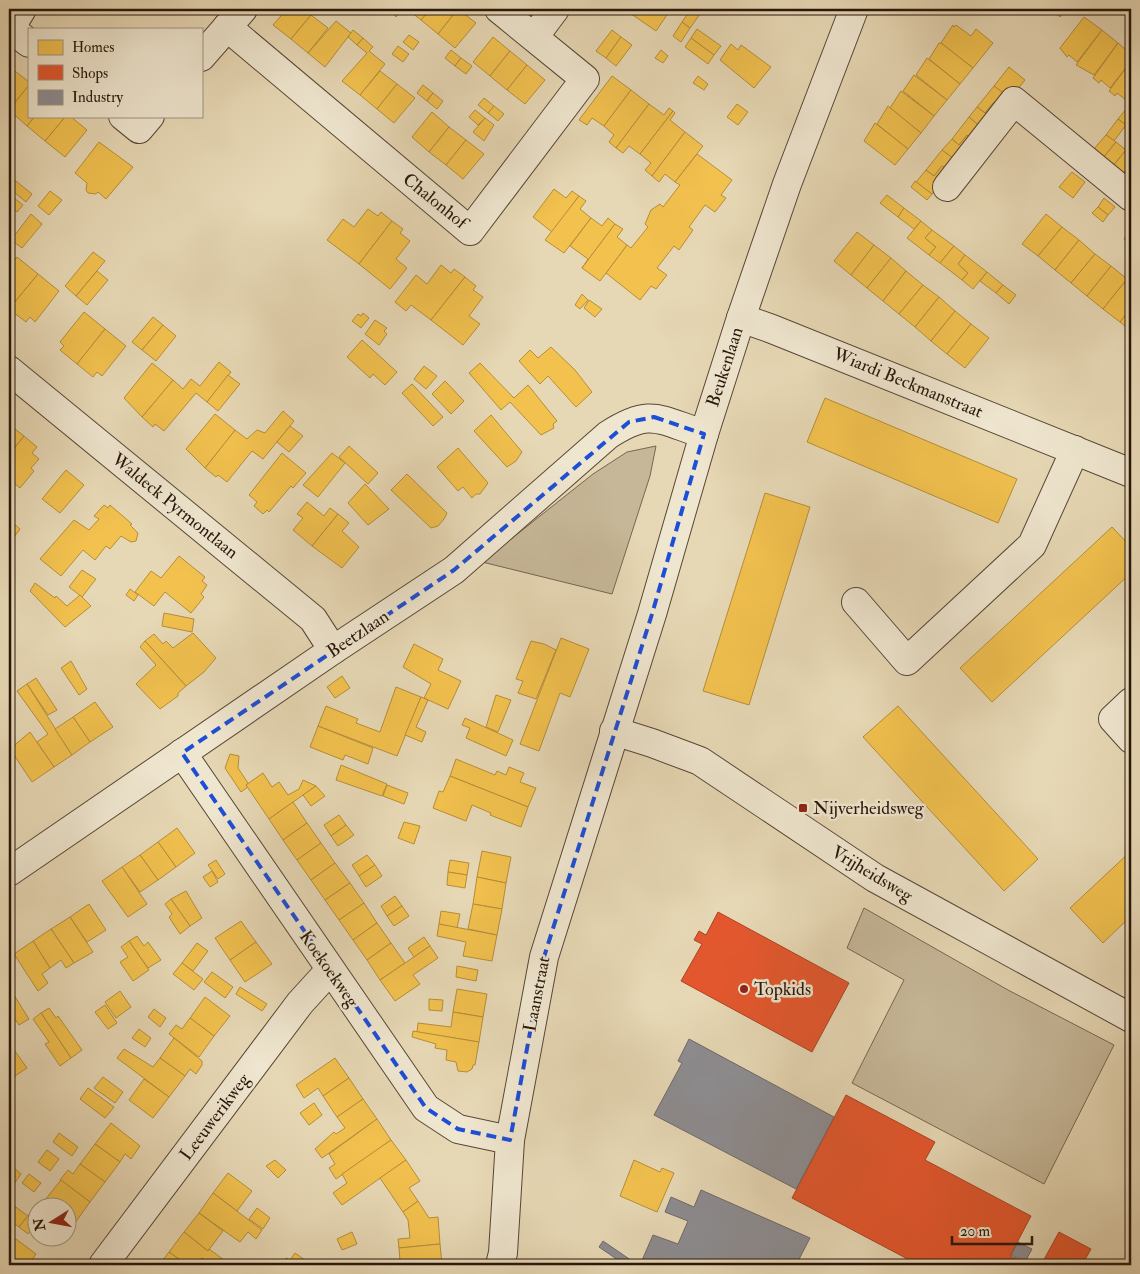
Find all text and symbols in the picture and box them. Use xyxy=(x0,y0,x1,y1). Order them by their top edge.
legend xyxy=(28,28,202,118)
text: Homes xyxy=(72,38,114,57)
text: Shops xyxy=(72,64,108,84)
text: Industry xyxy=(72,88,123,107)
street label: Chalonhof xyxy=(398,168,474,236)
street label: Beukenlaan xyxy=(701,324,749,410)
street label: Wiardi Beckmanstraat xyxy=(829,342,986,424)
street label: Waldeck Pyrmontlaan xyxy=(106,447,243,564)
street label: Beetzlaan xyxy=(323,605,393,663)
place label: Nijverheidsweg xyxy=(813,797,925,820)
marker: Nijverheidsweg xyxy=(797,802,809,814)
street label: Vrijheidsweg xyxy=(827,841,918,908)
street label: Koekoekweg xyxy=(294,926,365,1013)
street label: Laanstraat xyxy=(518,954,556,1034)
place label: Topkids xyxy=(754,978,811,1001)
marker: Topkids xyxy=(738,983,750,995)
street label: Leeuwerikweg xyxy=(175,1068,256,1165)
north arrow xyxy=(28,1196,78,1246)
scale bar xyxy=(952,1214,1032,1246)
text: N xyxy=(30,1216,49,1233)
text: 20 m xyxy=(960,1222,990,1241)

